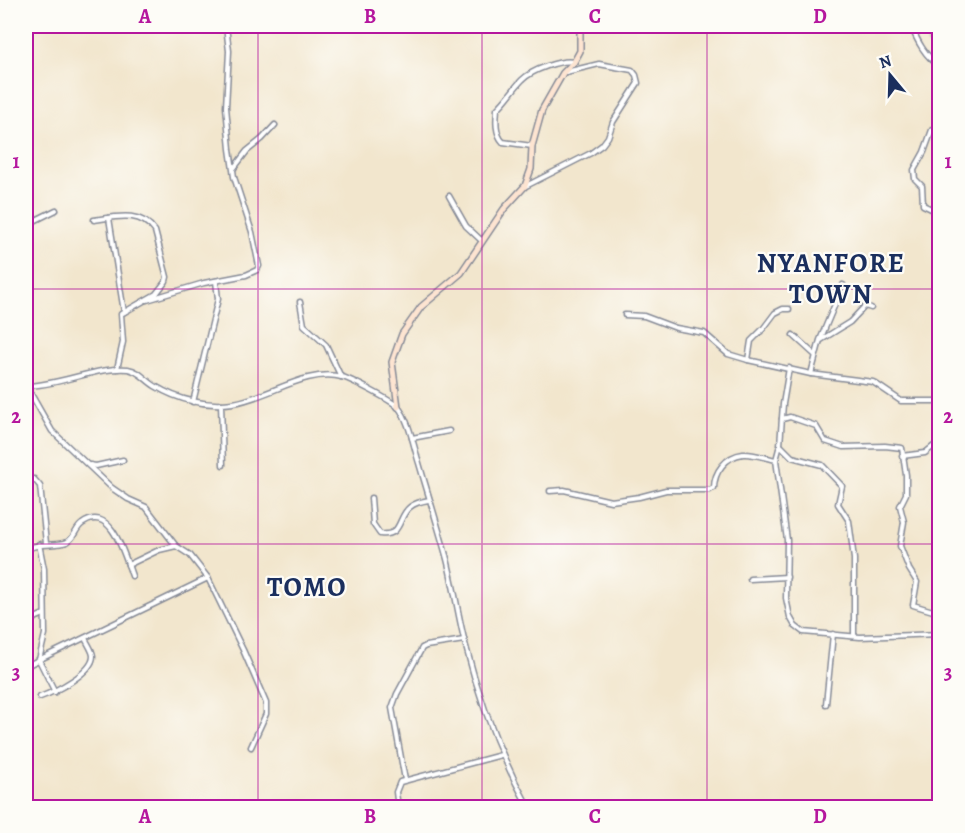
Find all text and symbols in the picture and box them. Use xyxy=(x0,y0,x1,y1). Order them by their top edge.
text: A xyxy=(138,3,152,30)
text: B xyxy=(364,3,376,30)
text: C xyxy=(589,3,601,30)
text: D xyxy=(813,3,827,30)
north arrow xyxy=(860,45,920,105)
text: N xyxy=(876,49,895,74)
text: 1 xyxy=(12,148,20,175)
text: 1 xyxy=(944,148,952,175)
district label: NYANFORE TOWN xyxy=(757,245,905,312)
text: 2 xyxy=(11,403,21,430)
text: 2 xyxy=(943,403,953,430)
district label: TOMO xyxy=(267,569,347,605)
text: 3 xyxy=(12,659,20,686)
text: 3 xyxy=(944,659,952,686)
text: A xyxy=(138,803,152,830)
text: B xyxy=(364,803,376,830)
text: C xyxy=(589,803,601,830)
text: D xyxy=(813,803,827,830)

